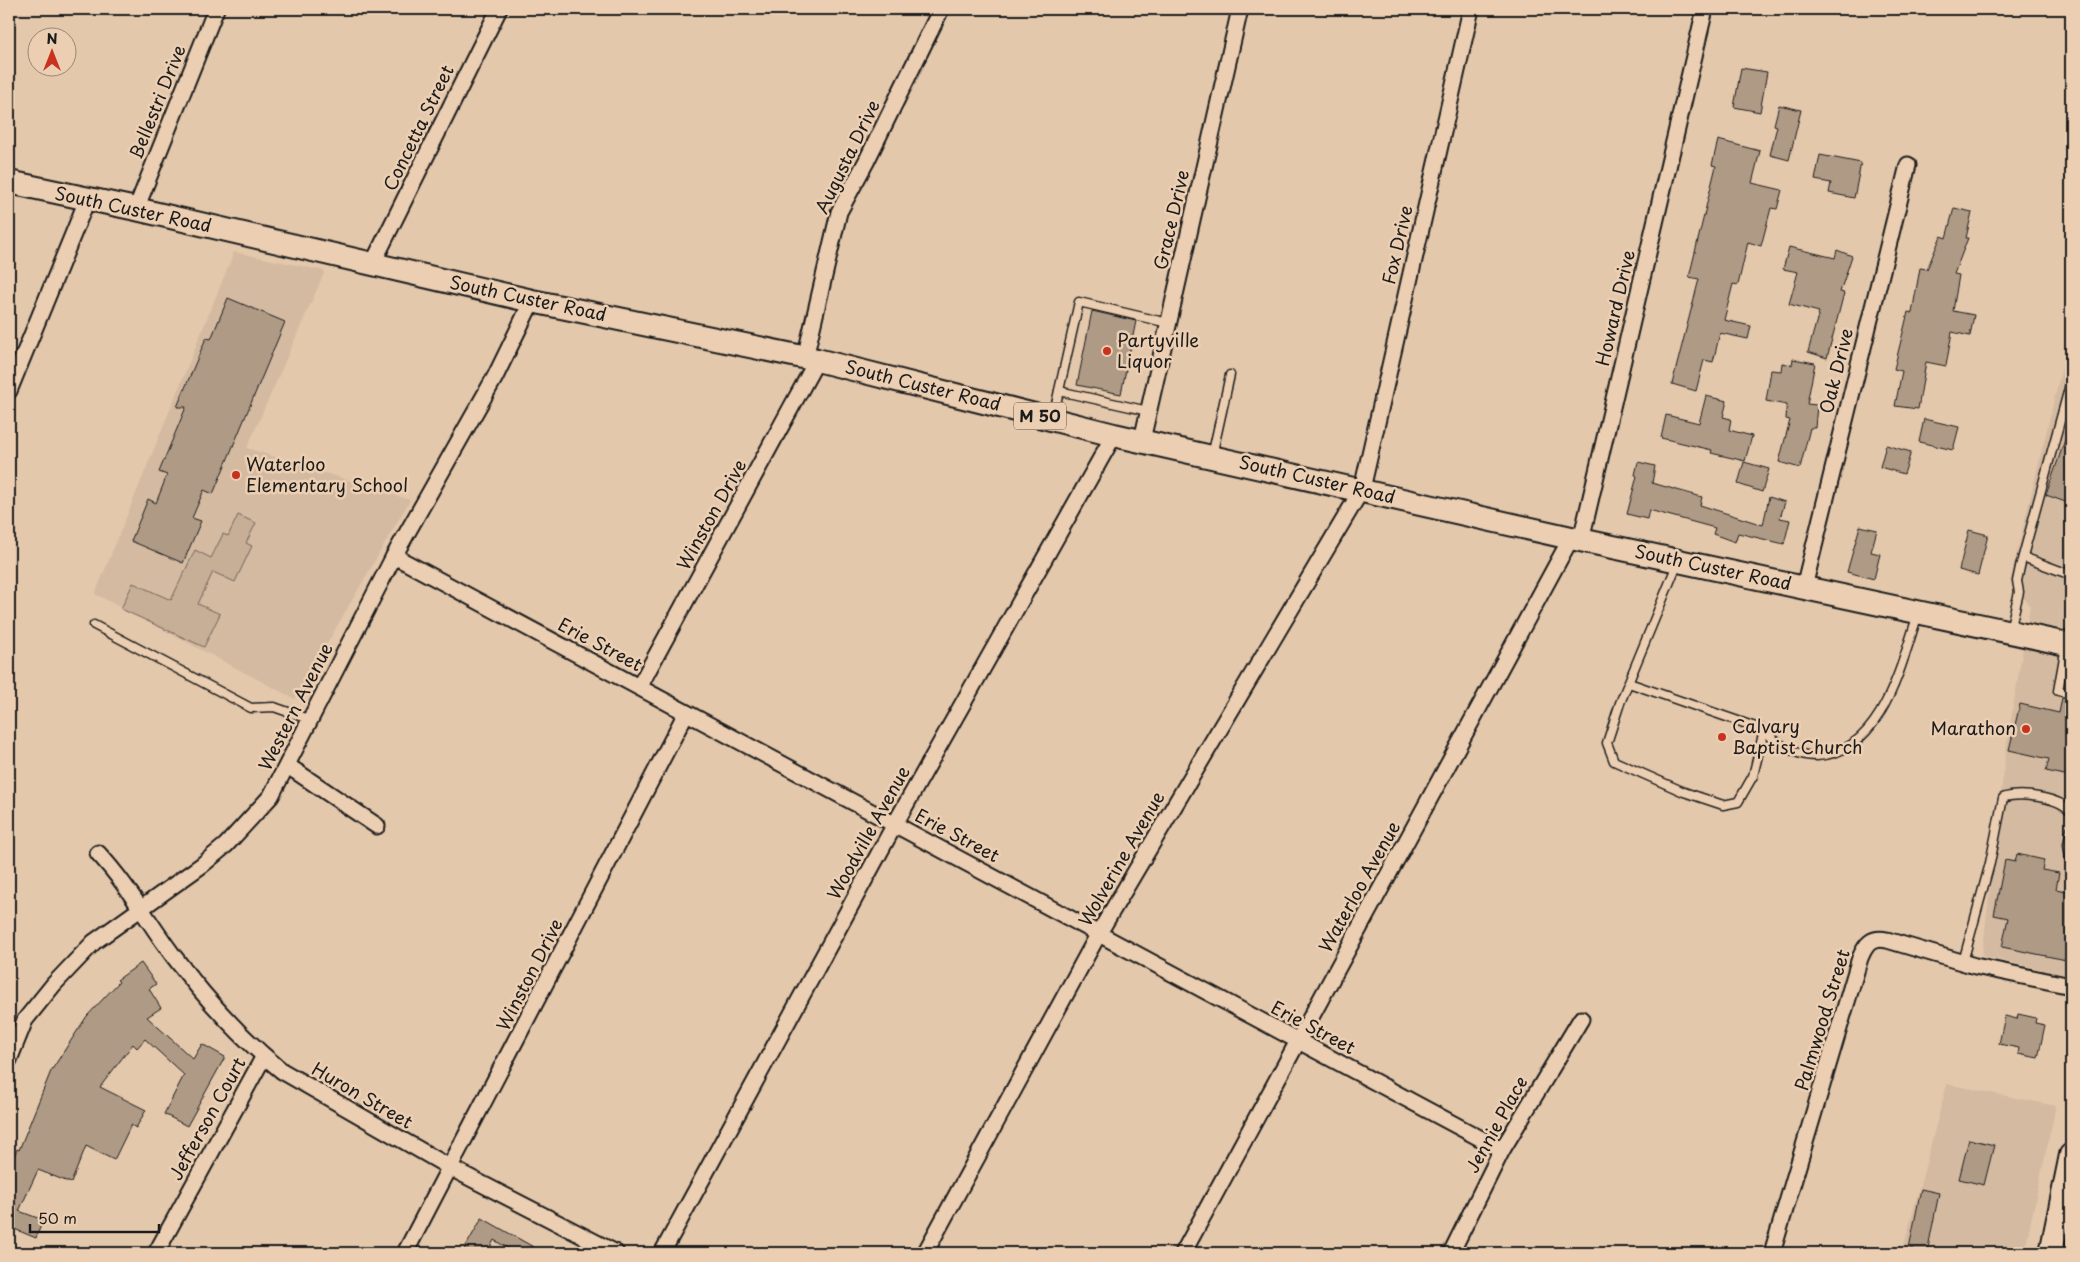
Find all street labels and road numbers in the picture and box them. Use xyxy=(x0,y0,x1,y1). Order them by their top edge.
street label: Bellestri Drive xyxy=(121,40,192,163)
street label: Concetta Street xyxy=(376,60,460,195)
street label: Augusta Drive xyxy=(807,95,886,218)
street label: Grace Drive xyxy=(1146,167,1195,272)
street label: South Custer Road xyxy=(52,179,214,238)
street label: Fox Drive xyxy=(1374,202,1419,287)
street label: Howard Drive xyxy=(1588,247,1641,368)
street label: South Custer Road xyxy=(447,268,609,327)
street label: Oak Drive xyxy=(1812,325,1859,416)
street label: South Custer Road xyxy=(843,352,1004,417)
road number: M 50 xyxy=(1014,402,1066,430)
street label: South Custer Road xyxy=(1237,447,1398,510)
street label: Winston Drive xyxy=(669,454,752,575)
street label: South Custer Road xyxy=(1632,537,1794,596)
street label: Erie Street xyxy=(554,610,648,677)
street label: Western Avenue xyxy=(251,637,339,775)
street label: Woodville Avenue xyxy=(820,760,916,904)
street label: Wolverine Avenue xyxy=(1071,785,1171,931)
street label: Erie Street xyxy=(911,801,1005,868)
street label: Waterloo Avenue xyxy=(1311,816,1406,957)
street label: Winston Drive xyxy=(489,913,569,1035)
street label: Palmwood Street xyxy=(1787,946,1856,1094)
street label: Erie Street xyxy=(1267,993,1361,1060)
street label: Jefferson Court xyxy=(162,1052,252,1185)
street label: Huron Street xyxy=(307,1055,418,1135)
street label: Jennie Place xyxy=(1458,1071,1533,1177)

